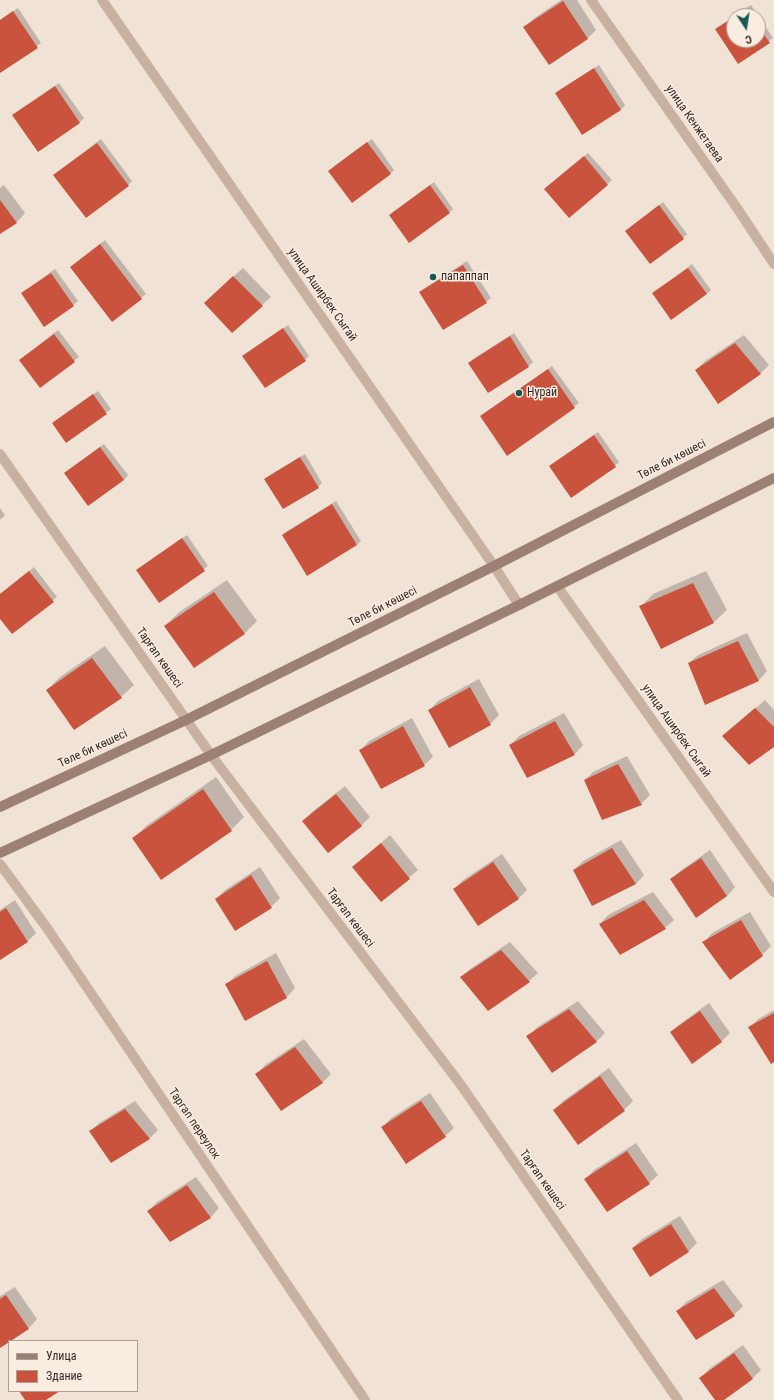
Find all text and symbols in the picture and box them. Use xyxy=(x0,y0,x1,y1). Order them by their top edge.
north arrow xyxy=(726,8,766,48)
text: С xyxy=(744,32,753,46)
street label: улица Кенжетаева xyxy=(662,82,726,166)
street label: улица Аширбек Сыгай xyxy=(284,246,360,344)
place label: папаппап xyxy=(441,270,489,284)
marker: папаппап xyxy=(428,272,438,282)
place label: Нурай xyxy=(527,386,557,400)
marker: Нурай xyxy=(514,388,524,398)
street label: Төле би көшесі xyxy=(635,437,709,483)
street label: Төле би көшесі xyxy=(346,584,420,630)
street label: Тарғап көшесі xyxy=(133,625,185,691)
street label: улица Аширбек Сыгай xyxy=(638,682,714,780)
street label: Төле би көшесі xyxy=(56,727,130,771)
street label: Тарғап көшесі xyxy=(323,886,377,950)
street label: Таргап переулок xyxy=(165,1086,223,1162)
street label: Тарғап көшесі xyxy=(516,1147,568,1213)
legend xyxy=(8,1340,138,1392)
text: Улица xyxy=(46,1349,76,1363)
text: Здание xyxy=(46,1369,82,1383)

